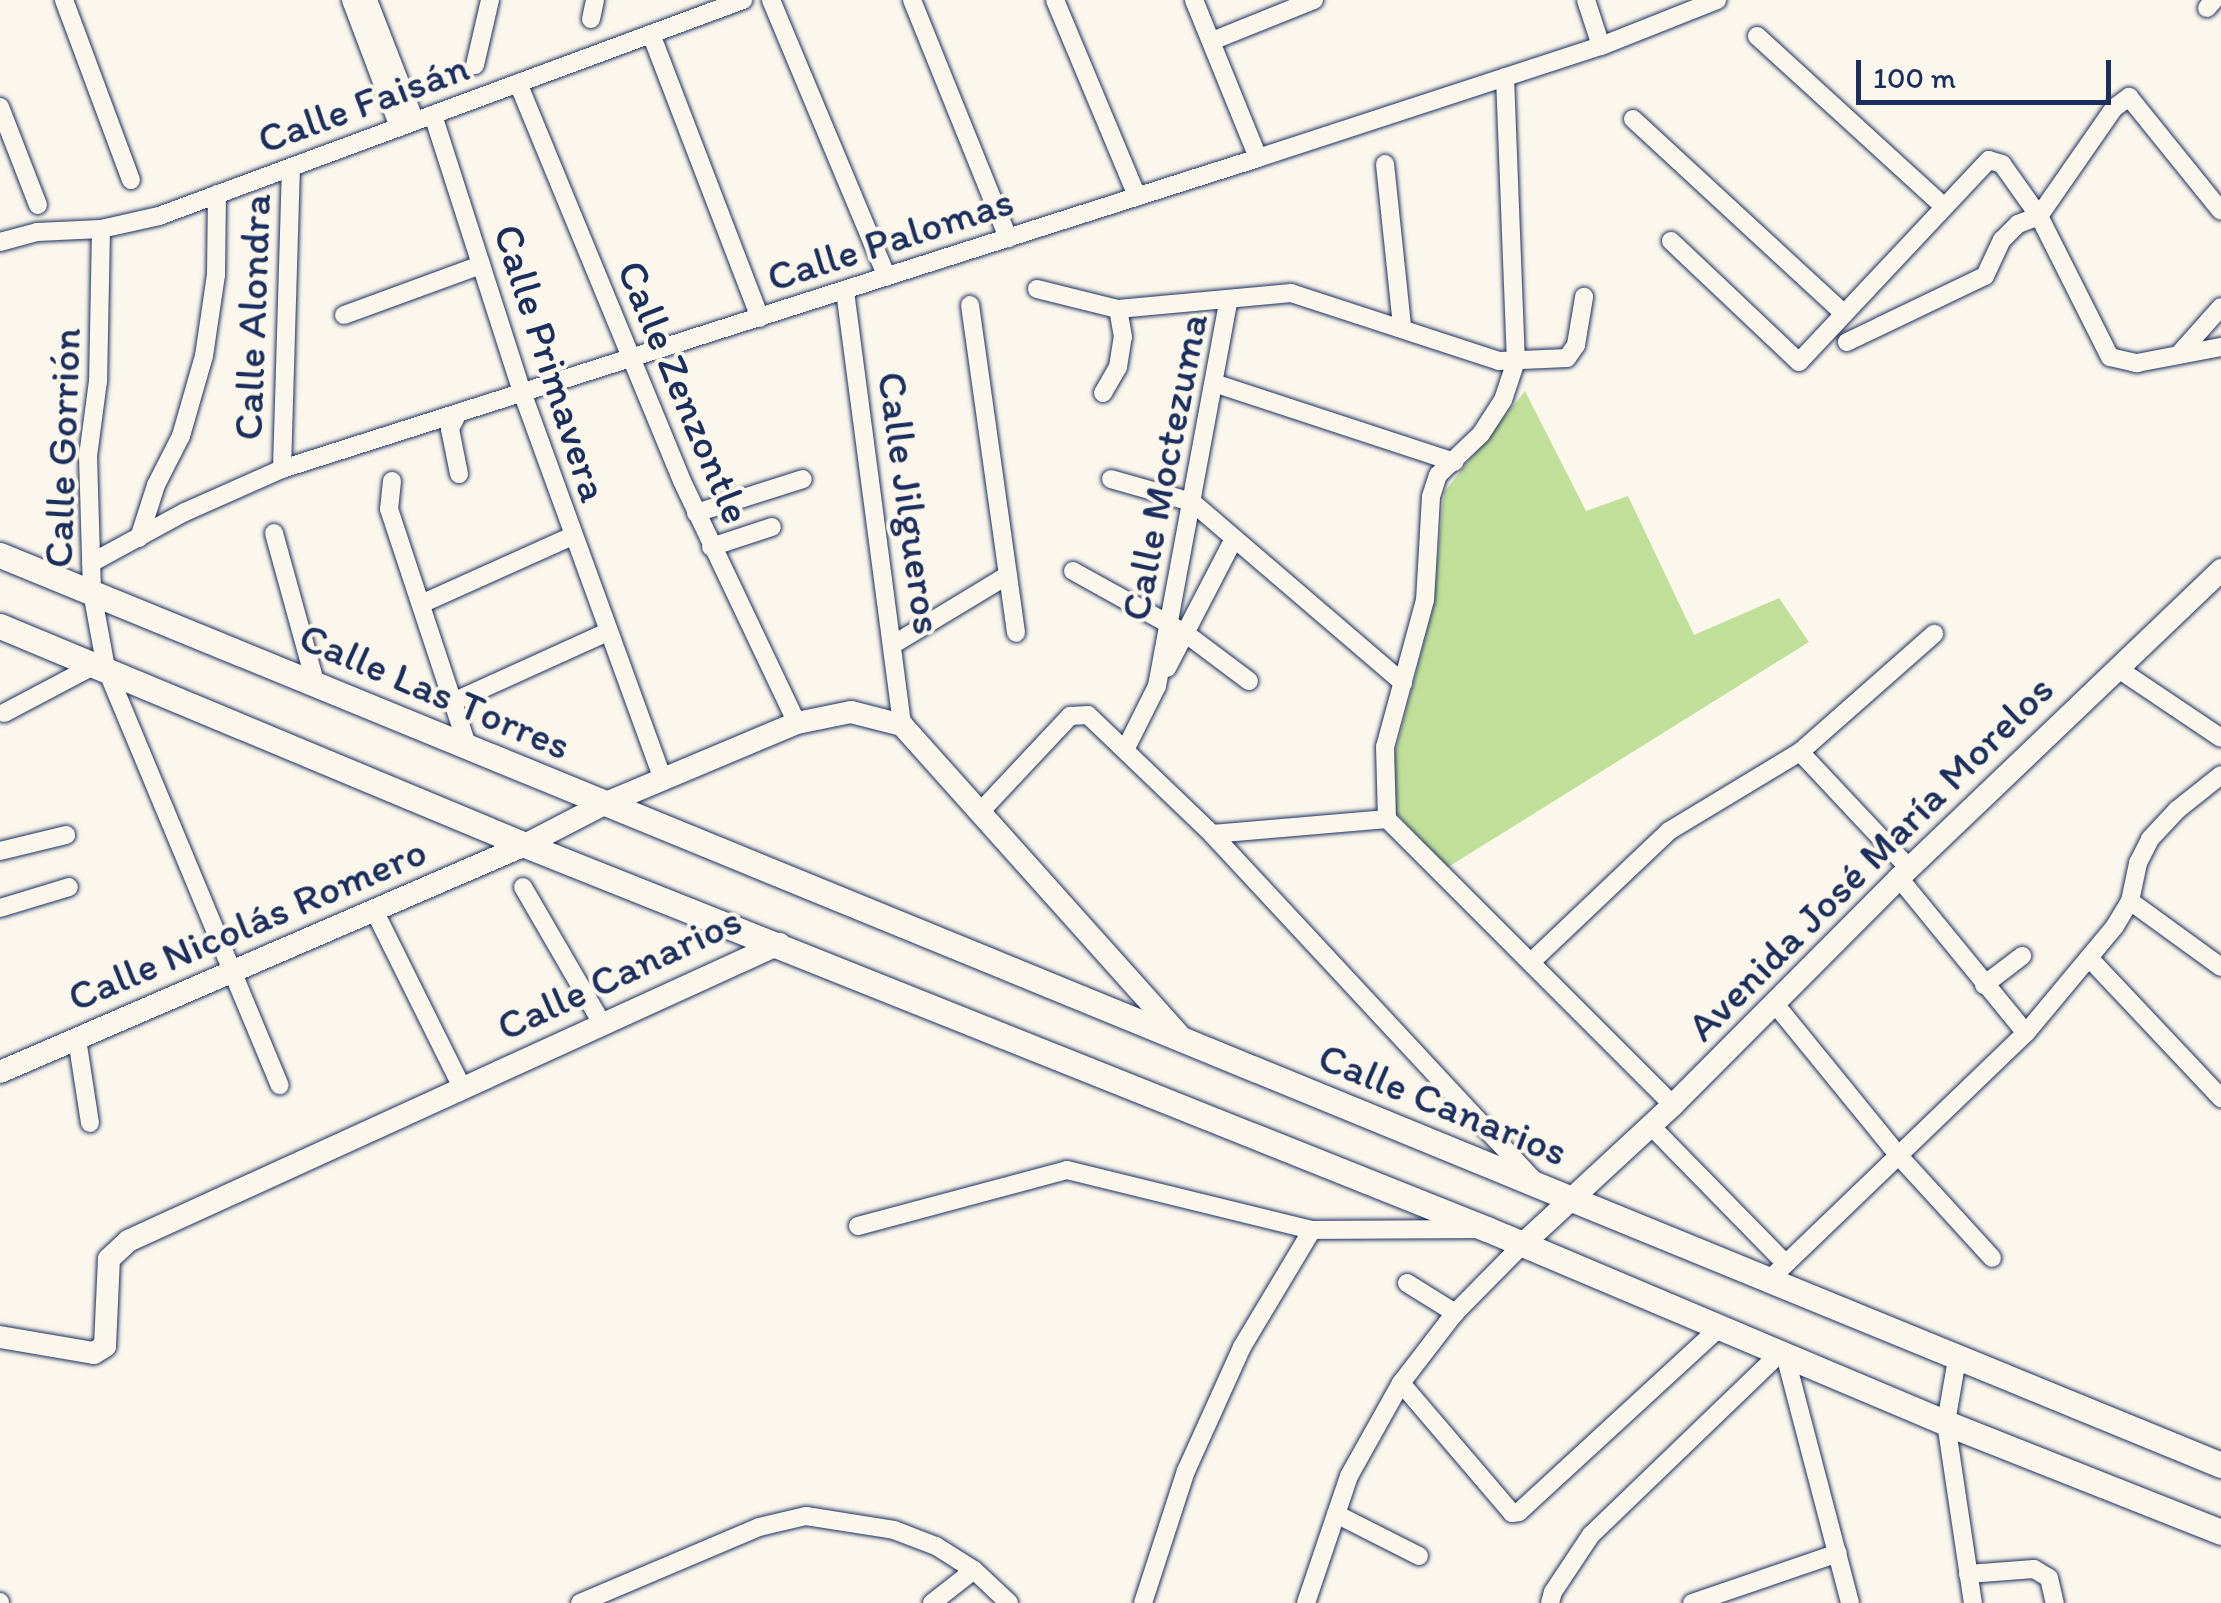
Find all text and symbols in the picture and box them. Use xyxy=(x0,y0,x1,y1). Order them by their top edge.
scale bar xyxy=(1861,40,2116,102)
street label: Calle Faisán xyxy=(252,42,474,164)
text: 100 m xyxy=(1873,59,1956,96)
street label: Calle Palomas xyxy=(761,176,1019,302)
street label: Calle Alondra xyxy=(223,194,281,440)
street label: Calle Primavera xyxy=(483,219,619,507)
street label: Calle Zenzontle xyxy=(606,252,762,532)
street label: Calle Moctezuma xyxy=(1109,309,1219,625)
street label: Calle Gorrión xyxy=(33,327,91,569)
street label: Calle Jilgueros xyxy=(866,367,954,639)
street label: Calle Las Torres xyxy=(294,612,576,770)
street label: Avenida José María Morelos xyxy=(1676,664,2064,1052)
street label: Calle Nicolás Romero xyxy=(61,826,433,1022)
street label: Calle Canarios xyxy=(490,895,748,1051)
street label: Calle Canarios xyxy=(1312,1032,1574,1176)

